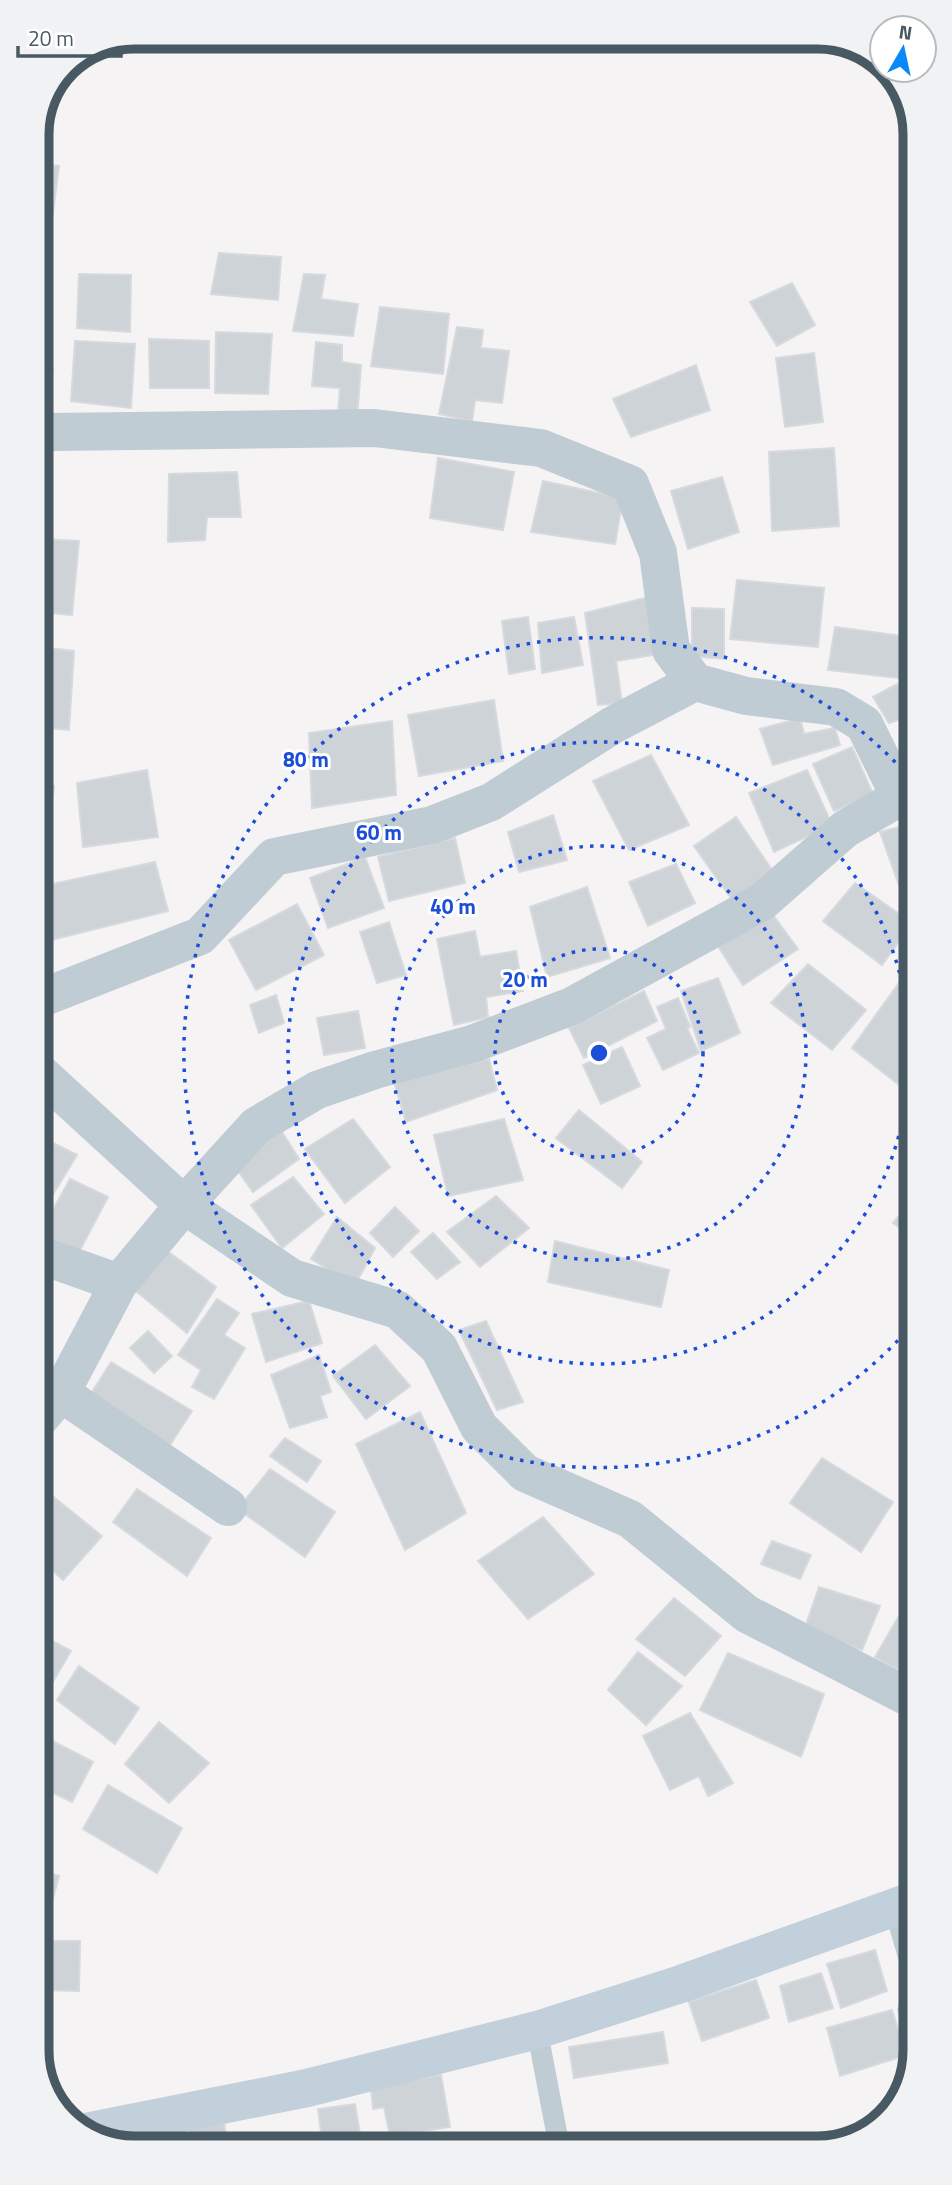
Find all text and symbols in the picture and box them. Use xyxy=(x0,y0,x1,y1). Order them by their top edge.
scale bar xyxy=(18,14,121,58)
north arrow xyxy=(868,14,938,84)
text: N xyxy=(897,16,915,47)
text: 20 m xyxy=(28,22,74,54)
text: 80 m xyxy=(283,743,329,775)
text: 60 m xyxy=(356,816,402,848)
text: 40 m xyxy=(430,890,476,922)
text: 20 m xyxy=(502,963,548,995)
centre of rings xyxy=(587,1041,611,1065)

